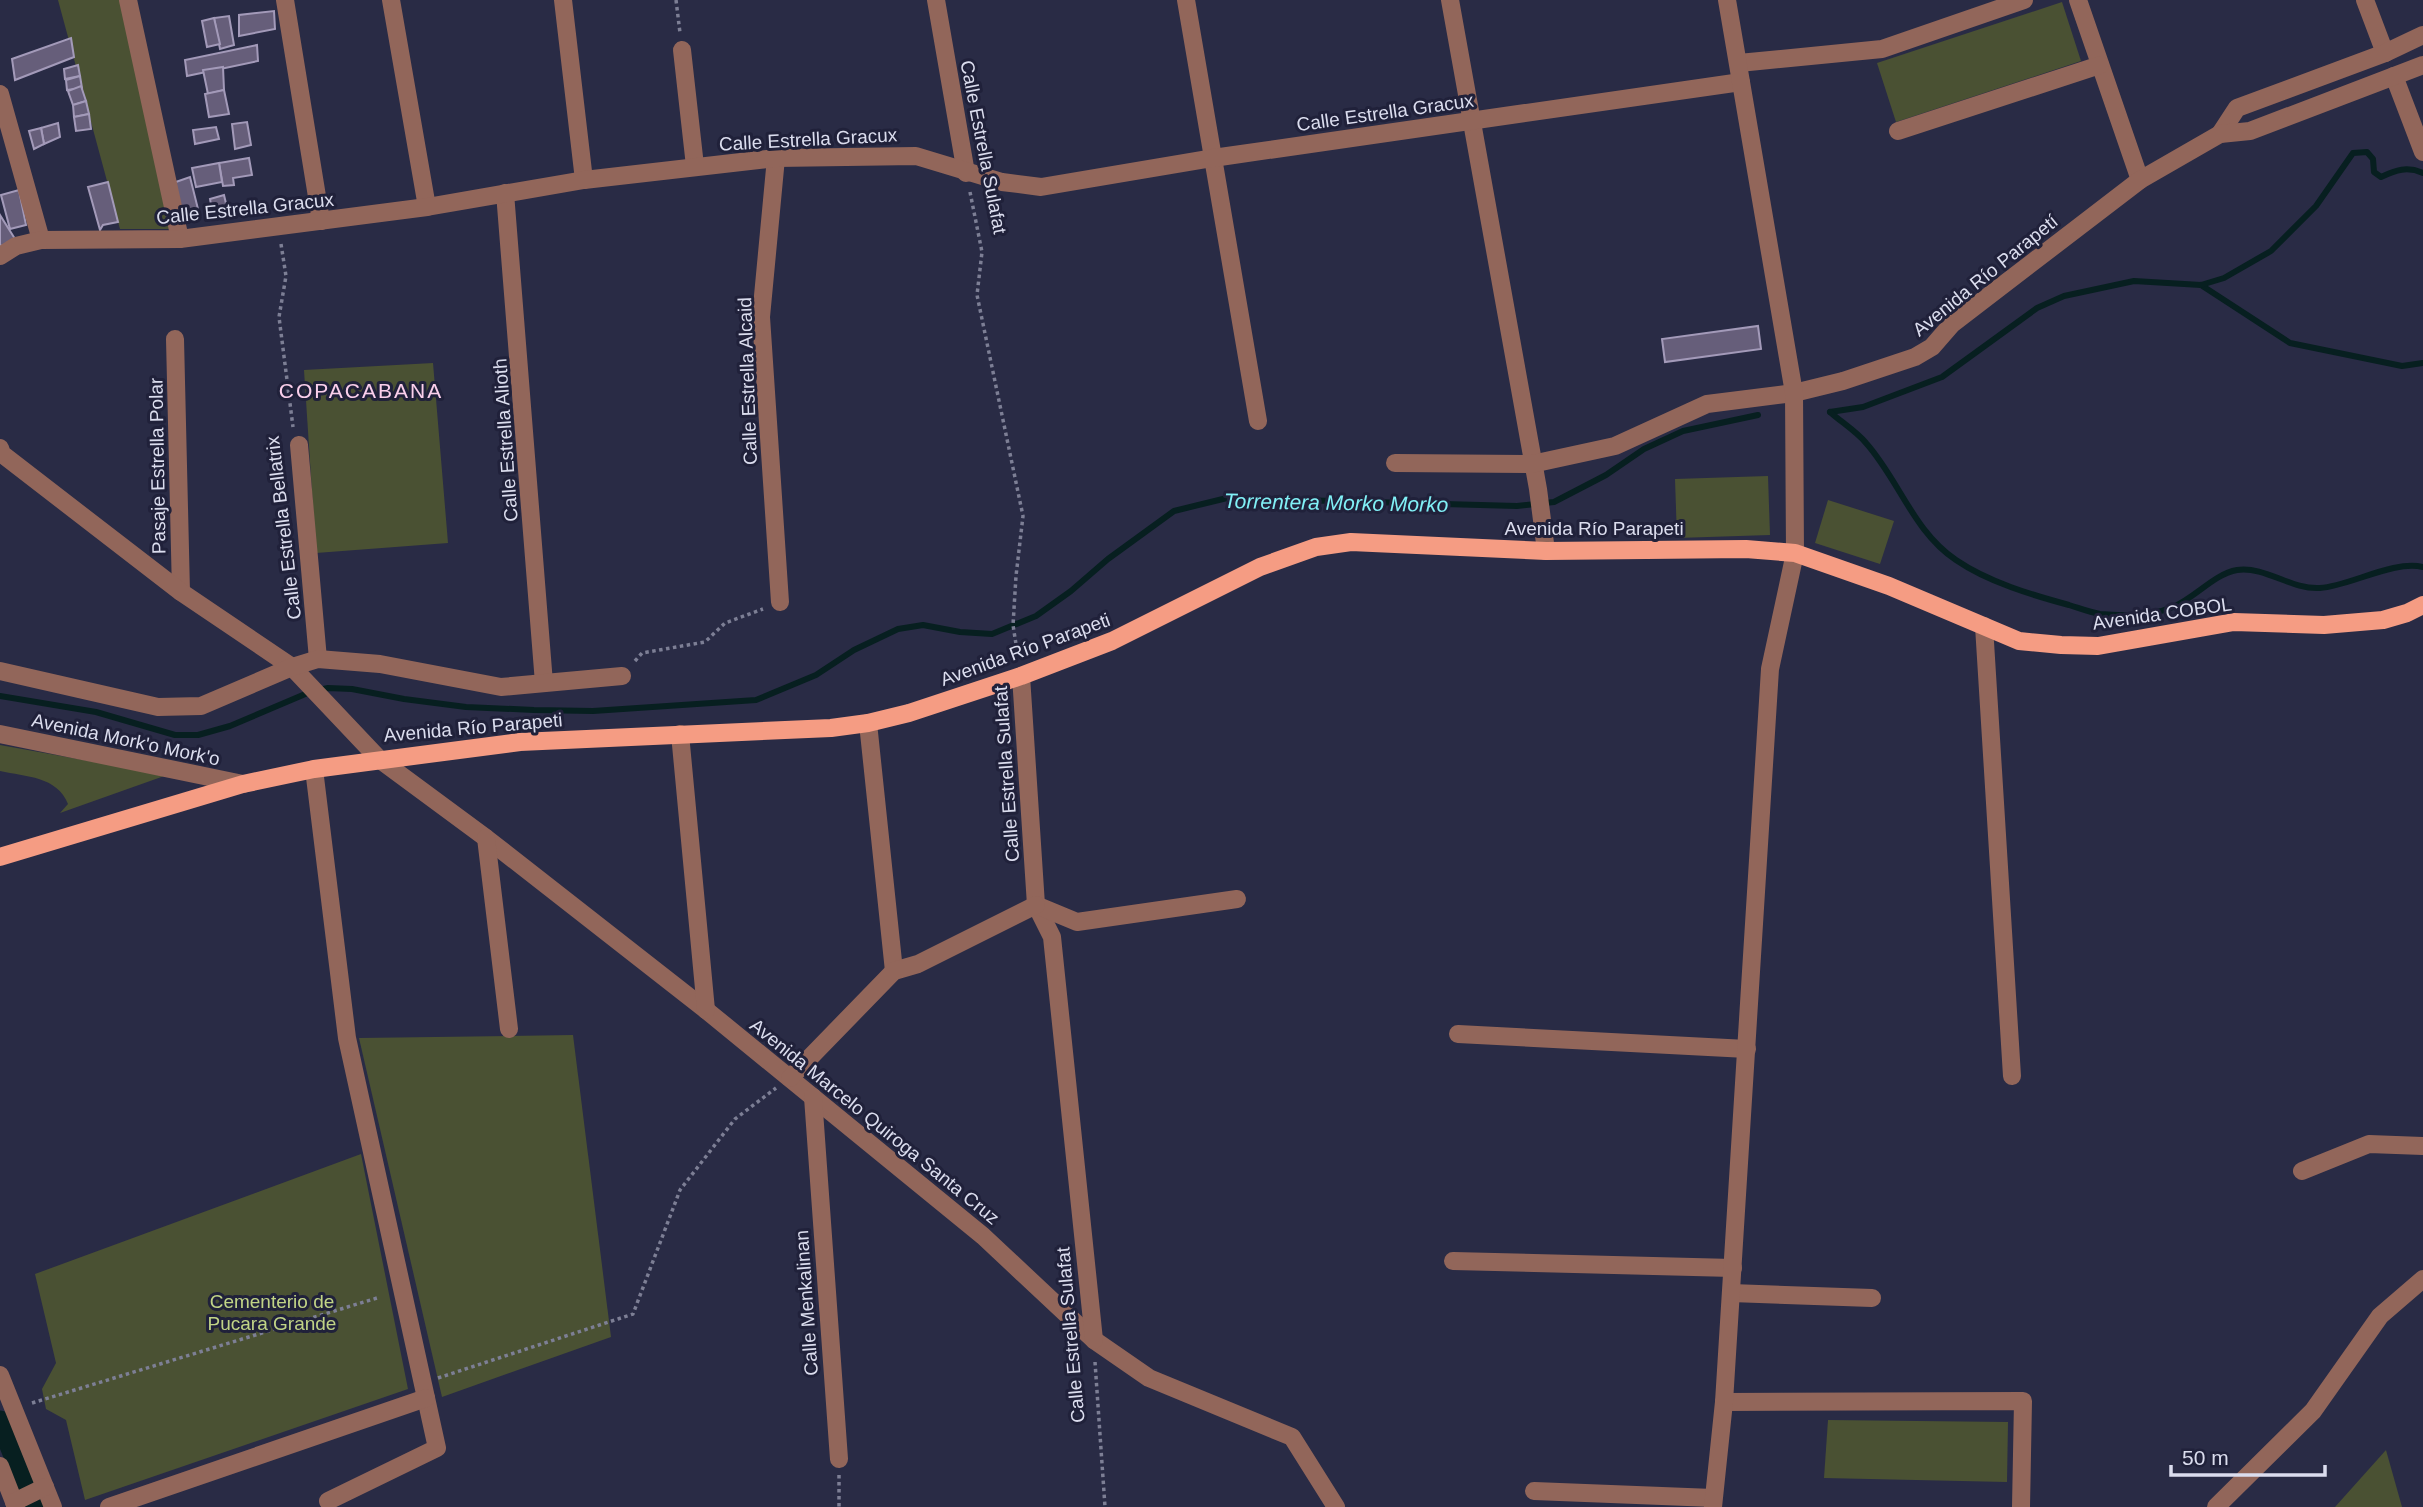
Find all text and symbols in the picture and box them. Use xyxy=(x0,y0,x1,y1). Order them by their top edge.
street label: Calle Estrella Sulafat xyxy=(956,59,1011,236)
street label: Calle Estrella Gracux xyxy=(1295,90,1475,135)
street label: Calle Estrella Gracux xyxy=(718,124,898,155)
street label: Calle Estrella Gracux xyxy=(155,189,335,228)
street label: Avenida Río Parapetí xyxy=(1909,210,2063,340)
street label: Calle Estrella Alcaid xyxy=(734,297,761,465)
street label: Calle Estrella Alioth xyxy=(489,358,522,522)
street label: Pasaje Estrella Polar xyxy=(145,377,170,554)
district label: COPACABANA xyxy=(279,379,443,402)
street label: Calle Estrella Bellatrix xyxy=(262,434,305,621)
water label: Torrentera Morko Morko xyxy=(1224,489,1449,516)
street label: Avenida Río Parapeti xyxy=(1504,518,1684,539)
street label: Avenida COBOL xyxy=(2091,593,2233,634)
street label: Avenida Río Parapeti xyxy=(937,609,1113,690)
street label: Calle Estrella Sulafat xyxy=(990,685,1023,863)
street label: Avenida Mork'o Mork'o xyxy=(30,709,222,770)
street label: Avenida Río Parapeti xyxy=(383,709,563,746)
street label: Avenida Marcelo Quiroga Santa Cruz xyxy=(746,1014,1003,1228)
street label: Calle Menkalinan xyxy=(791,1230,822,1376)
street label: Calle Estrella Sulafat xyxy=(1052,1245,1089,1424)
park label: Cementerio de Pucara Grande xyxy=(208,1291,336,1334)
scale bar xyxy=(2171,1434,2325,1478)
text: 50 m xyxy=(2182,1446,2229,1469)

